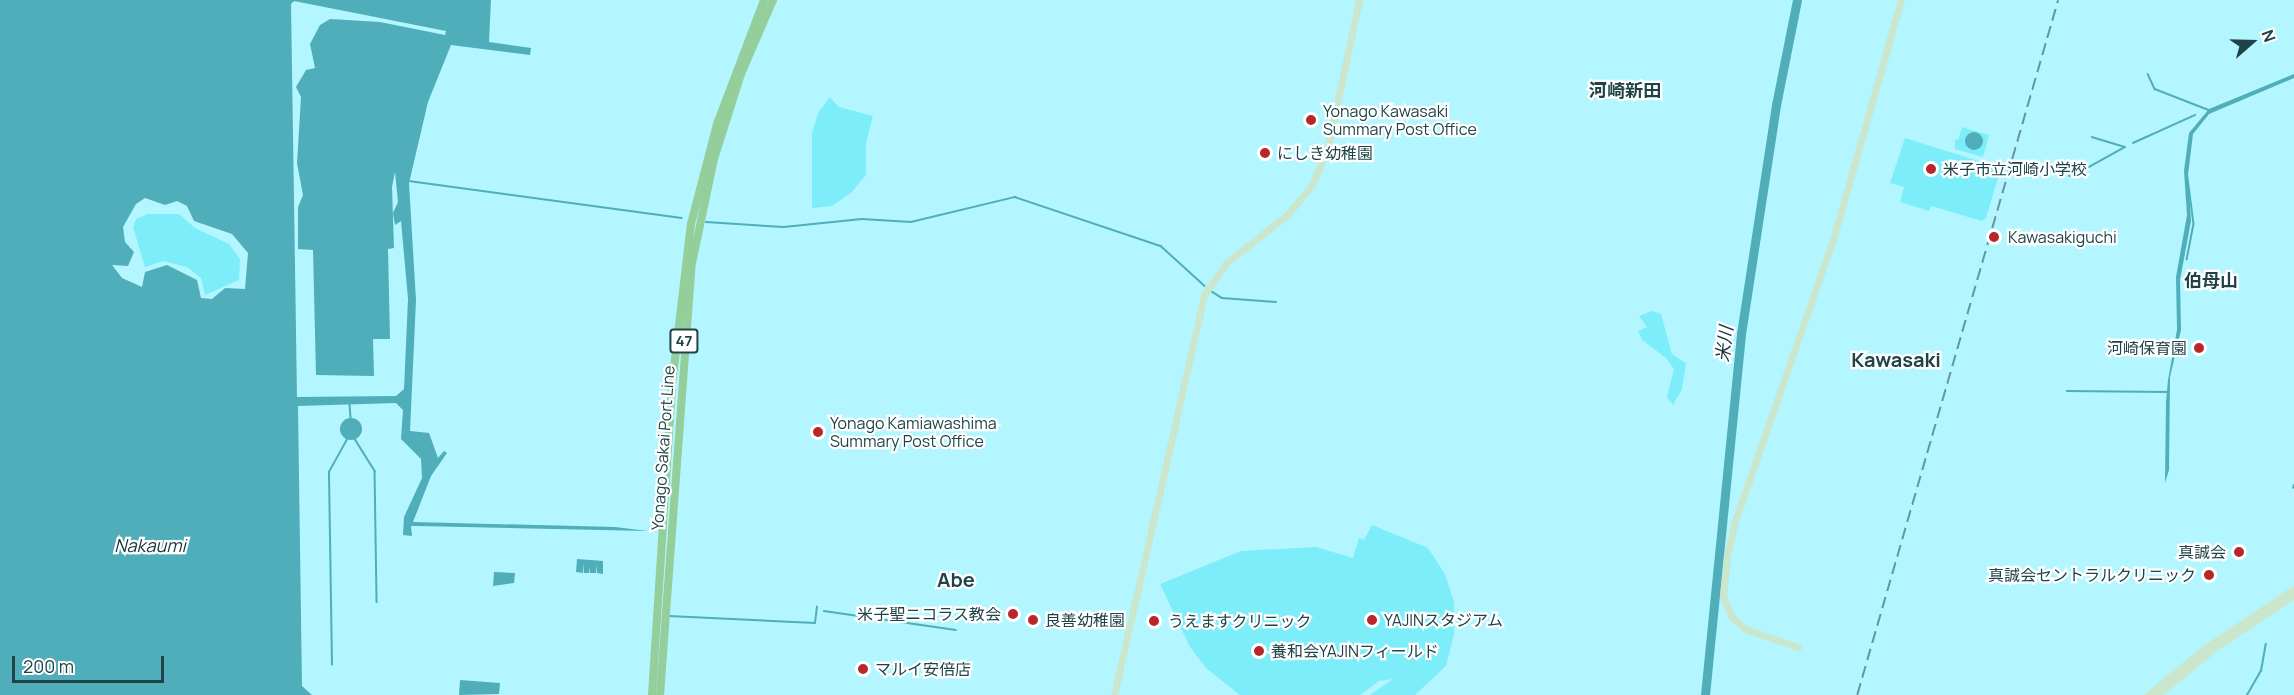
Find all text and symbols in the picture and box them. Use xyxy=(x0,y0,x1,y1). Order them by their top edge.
north arrow xyxy=(2222,12,2282,72)
text: N xyxy=(2257,27,2281,45)
district label: 河崎新田 xyxy=(1589,79,1661,101)
place label: Yonago Kawasaki Summary Post Office xyxy=(1323,101,1477,139)
marker: Yonago Kawasaki Summary Post Office xyxy=(1304,113,1318,127)
place label: にしき幼稚園 xyxy=(1277,143,1373,163)
marker: にしき幼稚園 xyxy=(1258,146,1272,160)
place label: 米子市立河崎小学校 xyxy=(1943,159,2087,179)
marker: 米子市立河崎小学校 xyxy=(1924,162,1938,176)
place label: Kawasakiguchi xyxy=(2008,227,2117,247)
marker: Kawasakiguchi xyxy=(1985,228,2003,246)
district label: 伯母山 xyxy=(2184,269,2238,291)
water label: 米川 xyxy=(1711,325,1737,363)
road number: 47 xyxy=(669,329,699,353)
place label: 河崎保育園 xyxy=(2107,338,2187,358)
marker: 河崎保育園 xyxy=(2192,341,2206,355)
district label: Kawasaki xyxy=(1851,347,1941,371)
street label: Yonago Sakai Port Line xyxy=(648,365,678,531)
place label: Yonago Kamiawashima Summary Post Office xyxy=(830,413,997,451)
marker: Yonago Kamiawashima Summary Post Office xyxy=(811,425,825,439)
water label: Nakaumi xyxy=(114,534,186,556)
place label: 真誠会 xyxy=(2178,542,2226,562)
marker: 真誠会 xyxy=(2230,543,2248,561)
place label: 真誠会セントラルクリニック xyxy=(1988,565,2196,585)
marker: 真誠会セントラルクリニック xyxy=(2200,566,2218,584)
district label: Abe xyxy=(937,567,975,591)
place label: 米子聖ニコラス教会 xyxy=(857,604,1001,624)
marker: 米子聖ニコラス教会 xyxy=(1006,607,1020,621)
place label: 良善幼稚園 xyxy=(1045,610,1125,630)
place label: YAJINスタジアム xyxy=(1384,610,1504,630)
place label: うえますクリニック xyxy=(1168,611,1312,631)
marker: うえますクリニック xyxy=(1145,612,1163,630)
marker: 良善幼稚園 xyxy=(1026,613,1040,627)
marker: YAJINスタジアム xyxy=(1365,613,1379,627)
place label: 養和会YAJINフィールド xyxy=(1271,641,1439,661)
scale bar xyxy=(15,644,166,682)
marker: 養和会YAJINフィールド xyxy=(1252,644,1266,658)
text: 200 m xyxy=(23,654,74,678)
place label: マルイ安倍店 xyxy=(875,659,971,679)
marker: マルイ安倍店 xyxy=(856,662,870,676)

